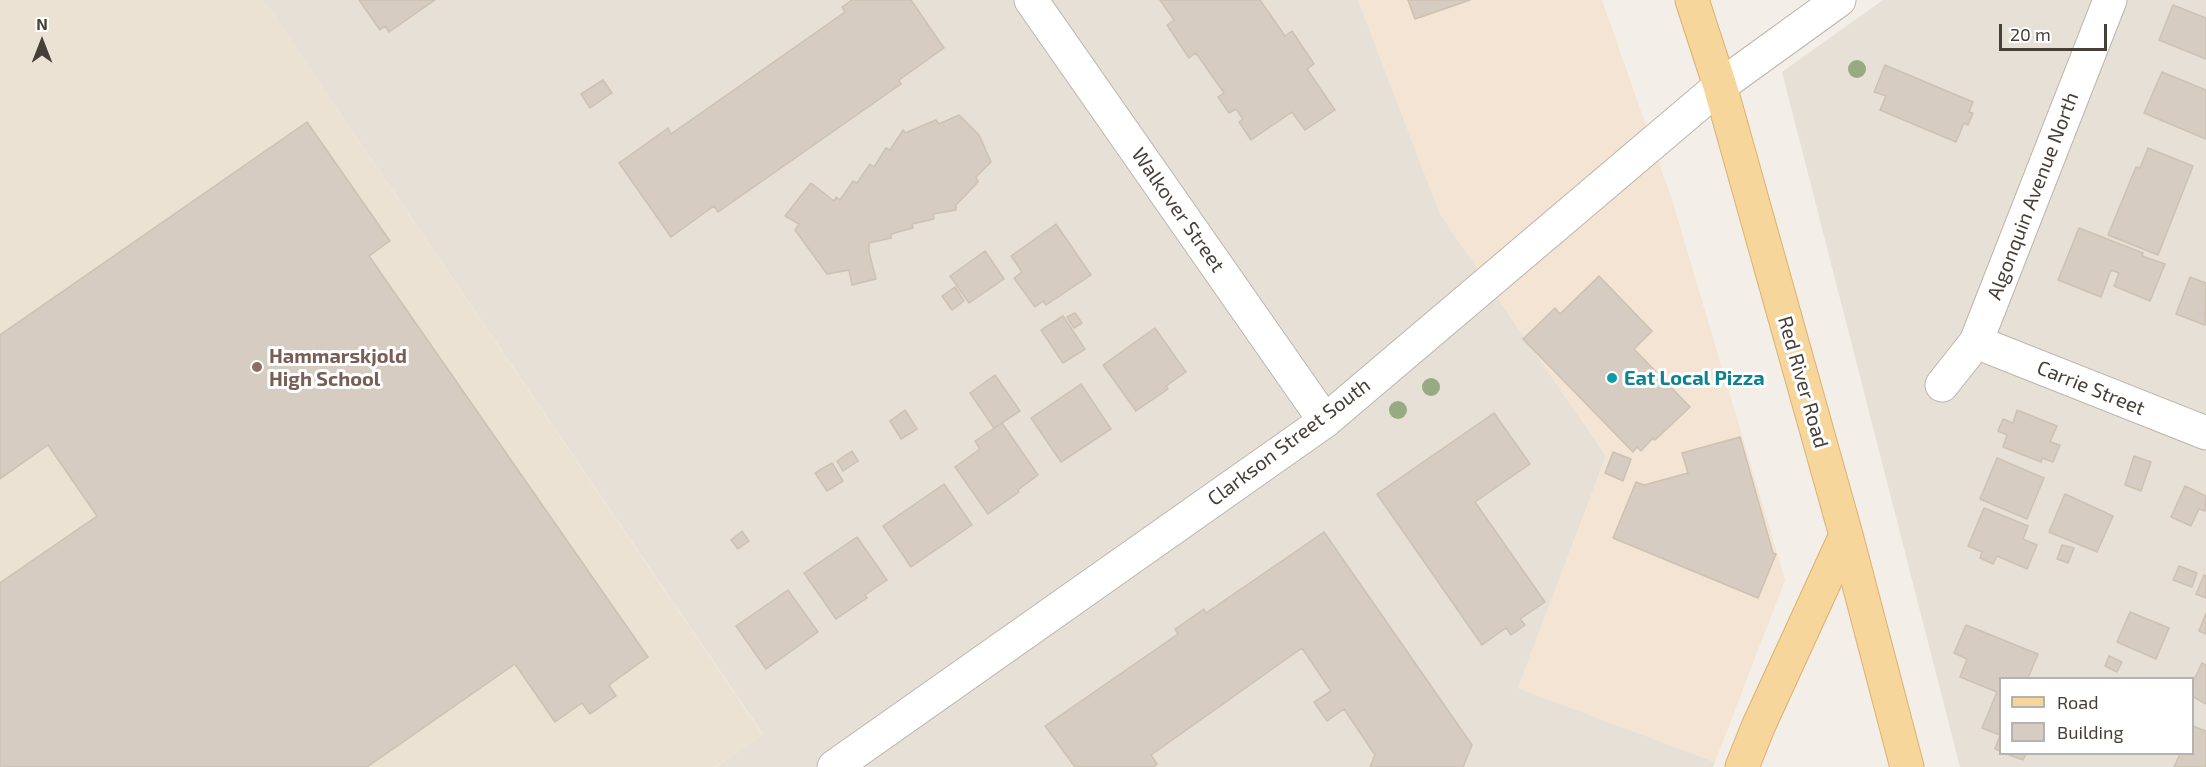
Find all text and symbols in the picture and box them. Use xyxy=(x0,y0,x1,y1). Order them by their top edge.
north arrow xyxy=(12,12,72,72)
scale bar xyxy=(2002,12,2110,50)
text: N xyxy=(36,14,48,33)
text: 20 m xyxy=(2010,23,2051,45)
street label: Algonquin Avenue North xyxy=(1982,89,2084,303)
street label: Walkover Street xyxy=(1126,143,1230,277)
street label: Red River Road xyxy=(1773,313,1833,451)
place label: Hammarskjold High School xyxy=(269,344,407,391)
street label: Carrie Street xyxy=(2034,355,2148,421)
marker: Hammarskjold High School xyxy=(250,360,264,374)
place label: Eat Local Pizza xyxy=(1624,366,1765,390)
marker: Eat Local Pizza xyxy=(1605,371,1619,385)
street label: Clarkson Street South xyxy=(1203,373,1375,511)
legend xyxy=(1999,677,2194,755)
text: Road xyxy=(2057,691,2098,713)
text: Building xyxy=(2057,721,2124,743)

